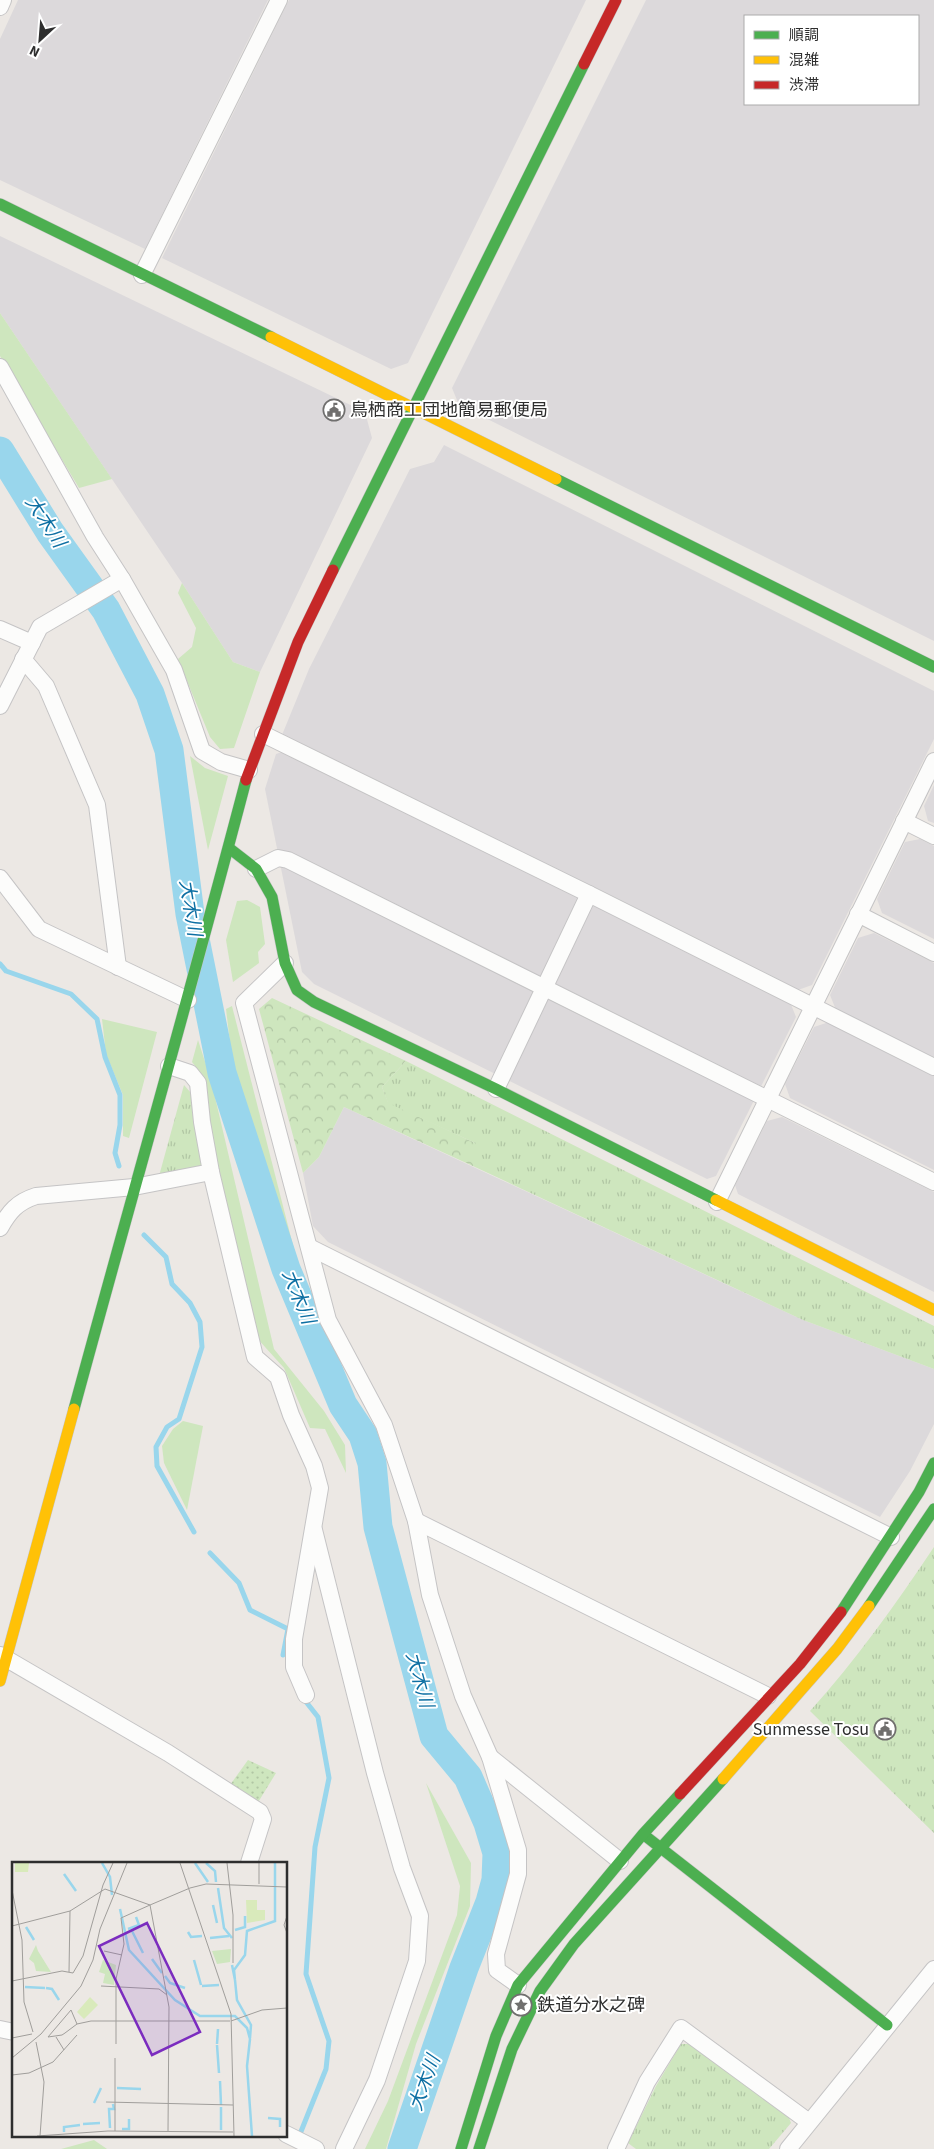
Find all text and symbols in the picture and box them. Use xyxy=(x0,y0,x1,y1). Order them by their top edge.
north arrow xyxy=(15,15,65,65)
legend xyxy=(744,15,919,105)
text: 順調 xyxy=(789,25,819,46)
text: N xyxy=(26,40,43,62)
text: 混雑 xyxy=(789,50,819,71)
text: 渋滞 xyxy=(789,75,819,96)
public building icon: 鳥栖商工団地簡易郵便局 xyxy=(322,398,346,422)
place label: 鳥栖商工団地簡易郵便局 xyxy=(350,398,548,423)
water label: 大木川 xyxy=(18,491,73,555)
water label: 大木川 xyxy=(172,878,208,940)
water label: 大木川 xyxy=(275,1266,322,1330)
water label: 大木川 xyxy=(399,1649,440,1713)
place label: Sunmesse Tosu xyxy=(753,1717,869,1742)
public building icon: Sunmesse Tosu xyxy=(873,1717,897,1741)
inset map xyxy=(12,1862,288,2136)
place icon: 鉄道分水之碑 xyxy=(509,1993,533,2017)
place label: 鉄道分水之碑 xyxy=(537,1993,645,2018)
water label: 大木川 xyxy=(403,2050,448,2114)

